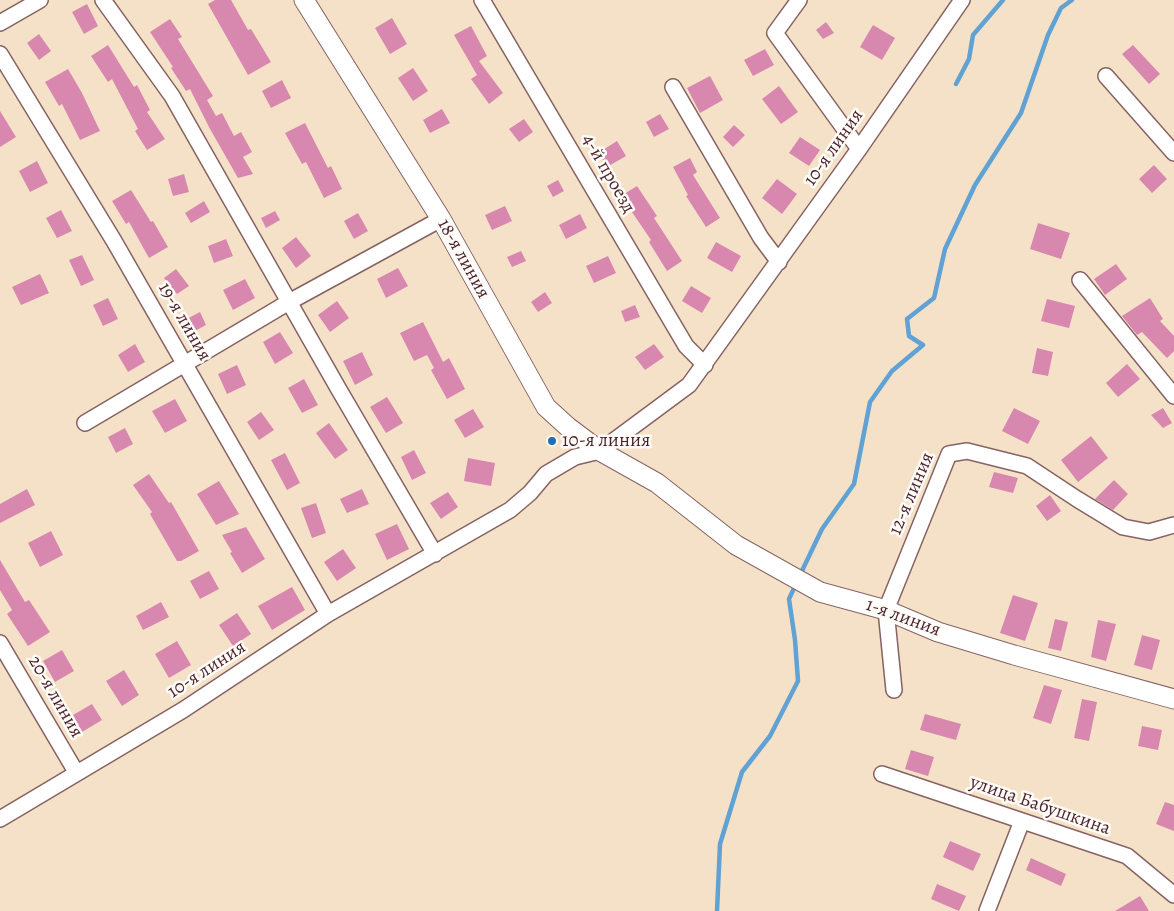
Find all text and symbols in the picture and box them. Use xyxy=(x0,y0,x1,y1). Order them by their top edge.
street label: 10-я линия xyxy=(799,105,869,191)
street label: 4-й проезд xyxy=(576,131,640,217)
street label: 18-я линия xyxy=(432,215,494,303)
street label: 19-я линия xyxy=(152,279,216,365)
place label: 10-я линия xyxy=(562,430,650,452)
marker: 10-я линия xyxy=(546,435,558,447)
street label: 12-я линия xyxy=(884,449,940,539)
street label: 1-я линия xyxy=(862,594,944,642)
street label: 10-я линия xyxy=(164,636,250,704)
street label: 20-я линия xyxy=(22,652,88,742)
street label: улица Бабушкина xyxy=(967,771,1113,841)

